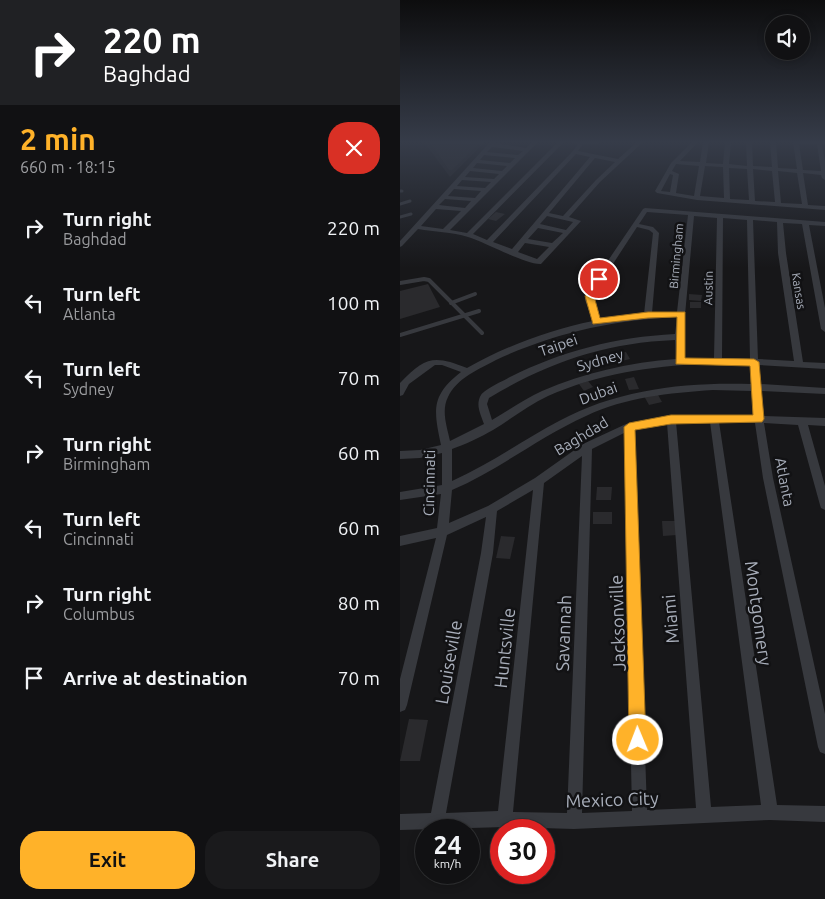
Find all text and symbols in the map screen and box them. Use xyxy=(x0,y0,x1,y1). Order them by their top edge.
map controls xyxy=(765,15,810,60)
button: sound xyxy=(765,15,810,60)
icon: right xyxy=(20,20,85,85)
text: 220 m xyxy=(103,20,201,60)
text: Baghdad xyxy=(103,61,191,86)
text: 2 min xyxy=(20,122,96,156)
button: close xyxy=(328,122,380,174)
text: 660 m · 18:15 xyxy=(20,158,116,176)
text: Turn right xyxy=(63,208,151,230)
icon: right xyxy=(20,214,48,242)
text: 220 m xyxy=(327,217,380,239)
street label: Birmingham xyxy=(667,223,685,289)
text: Baghdad xyxy=(63,230,127,248)
pin xyxy=(578,258,620,300)
icon: arrive xyxy=(585,265,613,293)
street label: Austin xyxy=(701,271,715,305)
street label: Kansas xyxy=(790,272,808,310)
text: Turn left xyxy=(63,283,141,305)
icon: left xyxy=(20,289,48,317)
text: 100 m xyxy=(327,292,380,314)
text: Atlanta xyxy=(63,305,116,323)
street label: Taipei xyxy=(536,330,580,360)
street label: Sydney xyxy=(575,345,625,375)
text: Turn left xyxy=(63,358,141,380)
icon: left xyxy=(20,364,48,392)
text: 70 m xyxy=(338,367,380,389)
street label: Dubai xyxy=(577,378,619,408)
text: Sydney xyxy=(63,380,114,398)
street label: Baghdad xyxy=(551,413,611,459)
text: Turn right xyxy=(63,433,151,455)
icon: right xyxy=(20,439,48,467)
text: 60 m xyxy=(338,442,380,464)
street label: Cincinnati xyxy=(420,450,438,516)
text: Birmingham xyxy=(63,455,150,473)
street label: Atlanta xyxy=(772,456,798,508)
text: Turn left xyxy=(63,508,141,530)
icon: left xyxy=(20,514,48,542)
text: 60 m xyxy=(338,517,380,539)
text: Cincinnati xyxy=(63,530,134,548)
street label: Montgomery xyxy=(742,559,776,667)
street label: Jacksonville xyxy=(605,574,629,672)
text: Turn right xyxy=(63,583,151,605)
icon: right xyxy=(20,589,48,617)
text: 80 m xyxy=(338,592,380,614)
street label: Savannah xyxy=(552,594,574,672)
street label: Miami xyxy=(658,594,682,644)
text: Columbus xyxy=(63,605,135,623)
street label: Huntsville xyxy=(490,607,518,689)
street label: Louiseville xyxy=(431,619,465,705)
icon: arrive xyxy=(20,664,48,692)
text: Arrive at destination xyxy=(63,667,248,689)
text: 70 m xyxy=(338,667,380,689)
position arrow xyxy=(611,713,663,765)
street label: Mexico City xyxy=(565,787,659,811)
speed limit sign: 30 xyxy=(490,819,555,884)
button: Exit xyxy=(20,831,195,889)
button: Share xyxy=(205,831,380,889)
text: 24 xyxy=(433,831,462,859)
text: km/h xyxy=(434,857,461,870)

